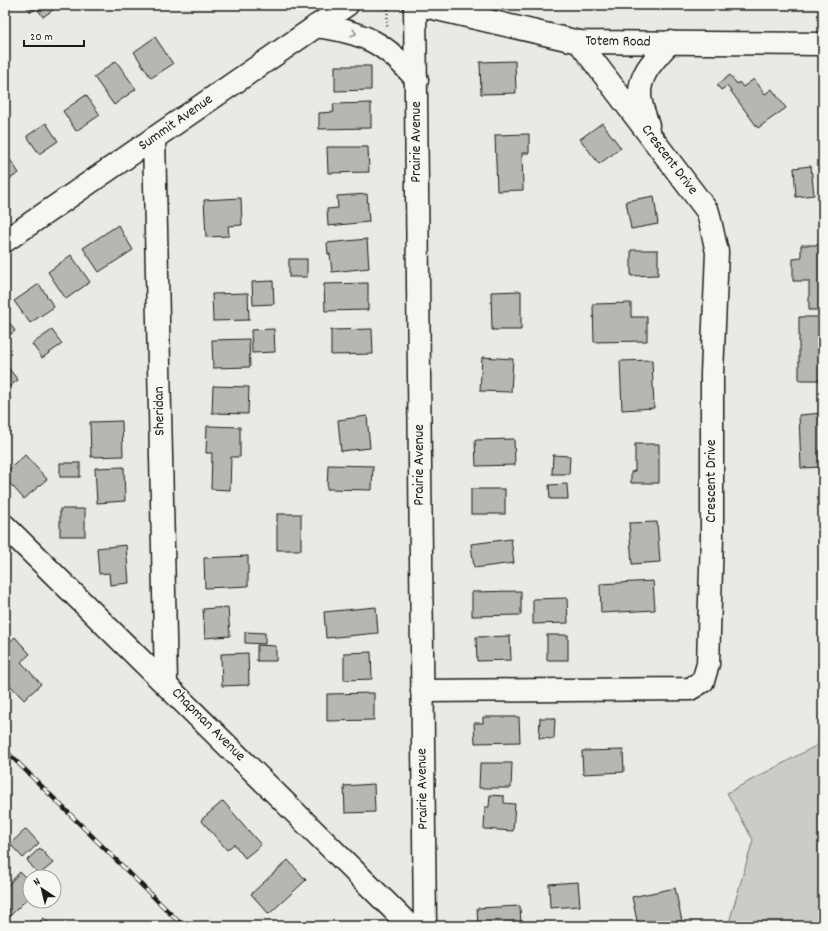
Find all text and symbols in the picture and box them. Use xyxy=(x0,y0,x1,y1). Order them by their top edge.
scale bar xyxy=(24,22,84,48)
one-way arrow xyxy=(351,28,358,37)
text: 20 m xyxy=(30,29,53,46)
street label: Totem Road xyxy=(585,30,651,54)
street label: Summit Avenue xyxy=(134,89,218,157)
street label: Prairie Avenue xyxy=(406,101,428,183)
street label: Crescent Drive xyxy=(635,120,703,200)
street label: Sheridan xyxy=(149,386,171,436)
street label: Prairie Avenue xyxy=(409,424,431,506)
street label: Crescent Drive xyxy=(701,439,723,523)
street label: Chapman Avenue xyxy=(166,683,250,767)
street label: Prairie Avenue xyxy=(411,748,435,830)
north arrow xyxy=(22,869,62,909)
text: N xyxy=(31,874,45,891)

